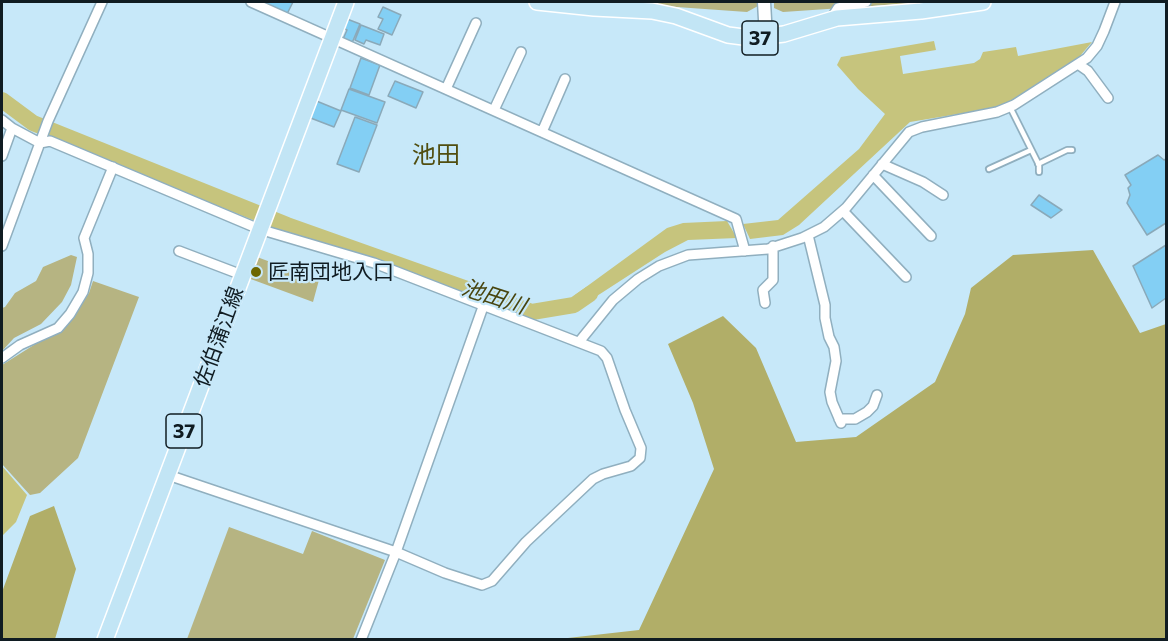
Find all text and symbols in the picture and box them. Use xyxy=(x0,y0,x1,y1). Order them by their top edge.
road number: 37 xyxy=(742,21,778,55)
district label: 池田 xyxy=(412,141,460,169)
place label: 匠南団地入口 xyxy=(268,259,394,285)
marker: 匠南団地入口 xyxy=(249,265,263,279)
water label: 池田川 xyxy=(459,274,529,320)
street label: 佐伯蒲江線 xyxy=(189,283,249,391)
road number: 37 xyxy=(166,414,202,448)

